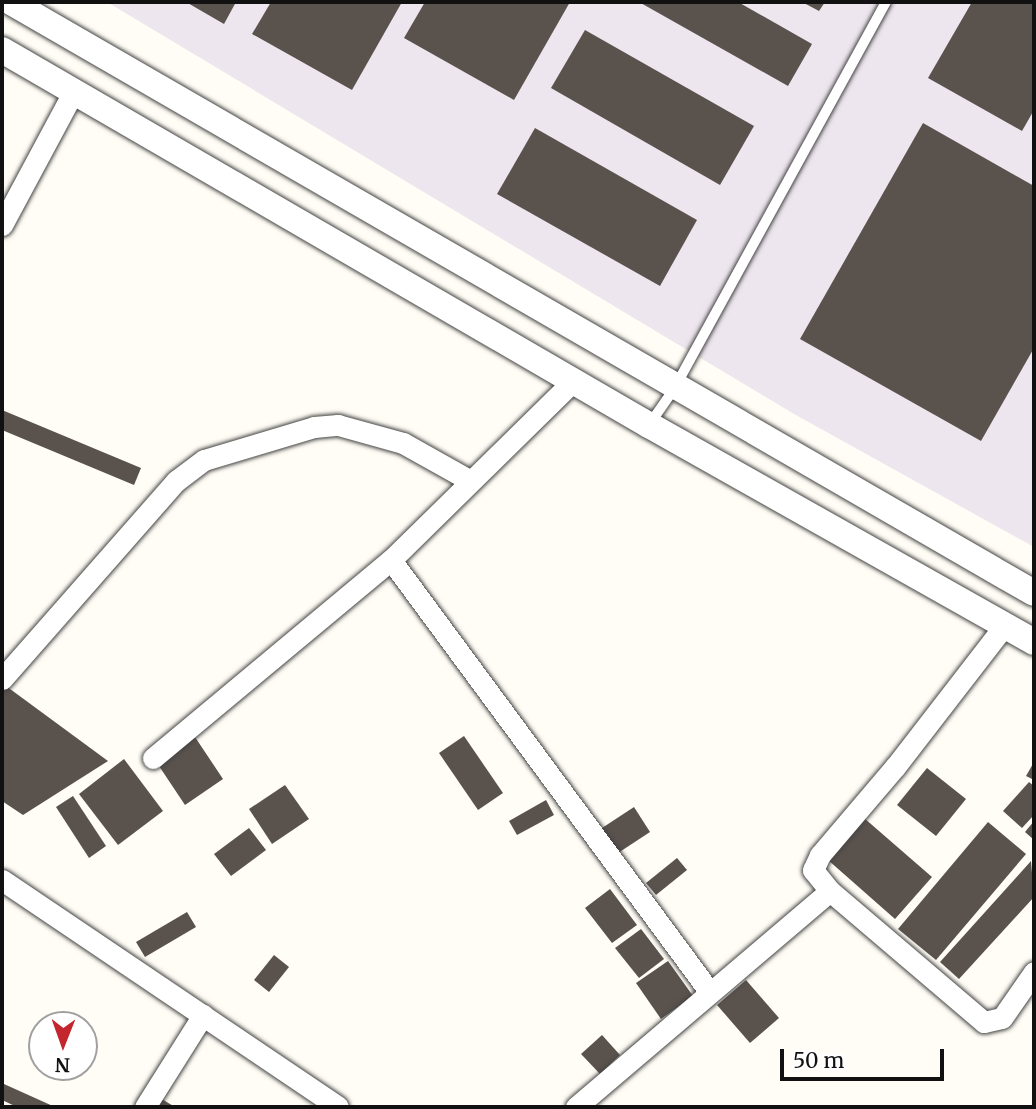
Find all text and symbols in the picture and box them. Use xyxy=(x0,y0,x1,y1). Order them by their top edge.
north arrow xyxy=(28,1011,98,1081)
scale bar xyxy=(784,1036,948,1080)
text: 50 m xyxy=(793,1047,844,1074)
text: N xyxy=(55,1053,70,1077)

